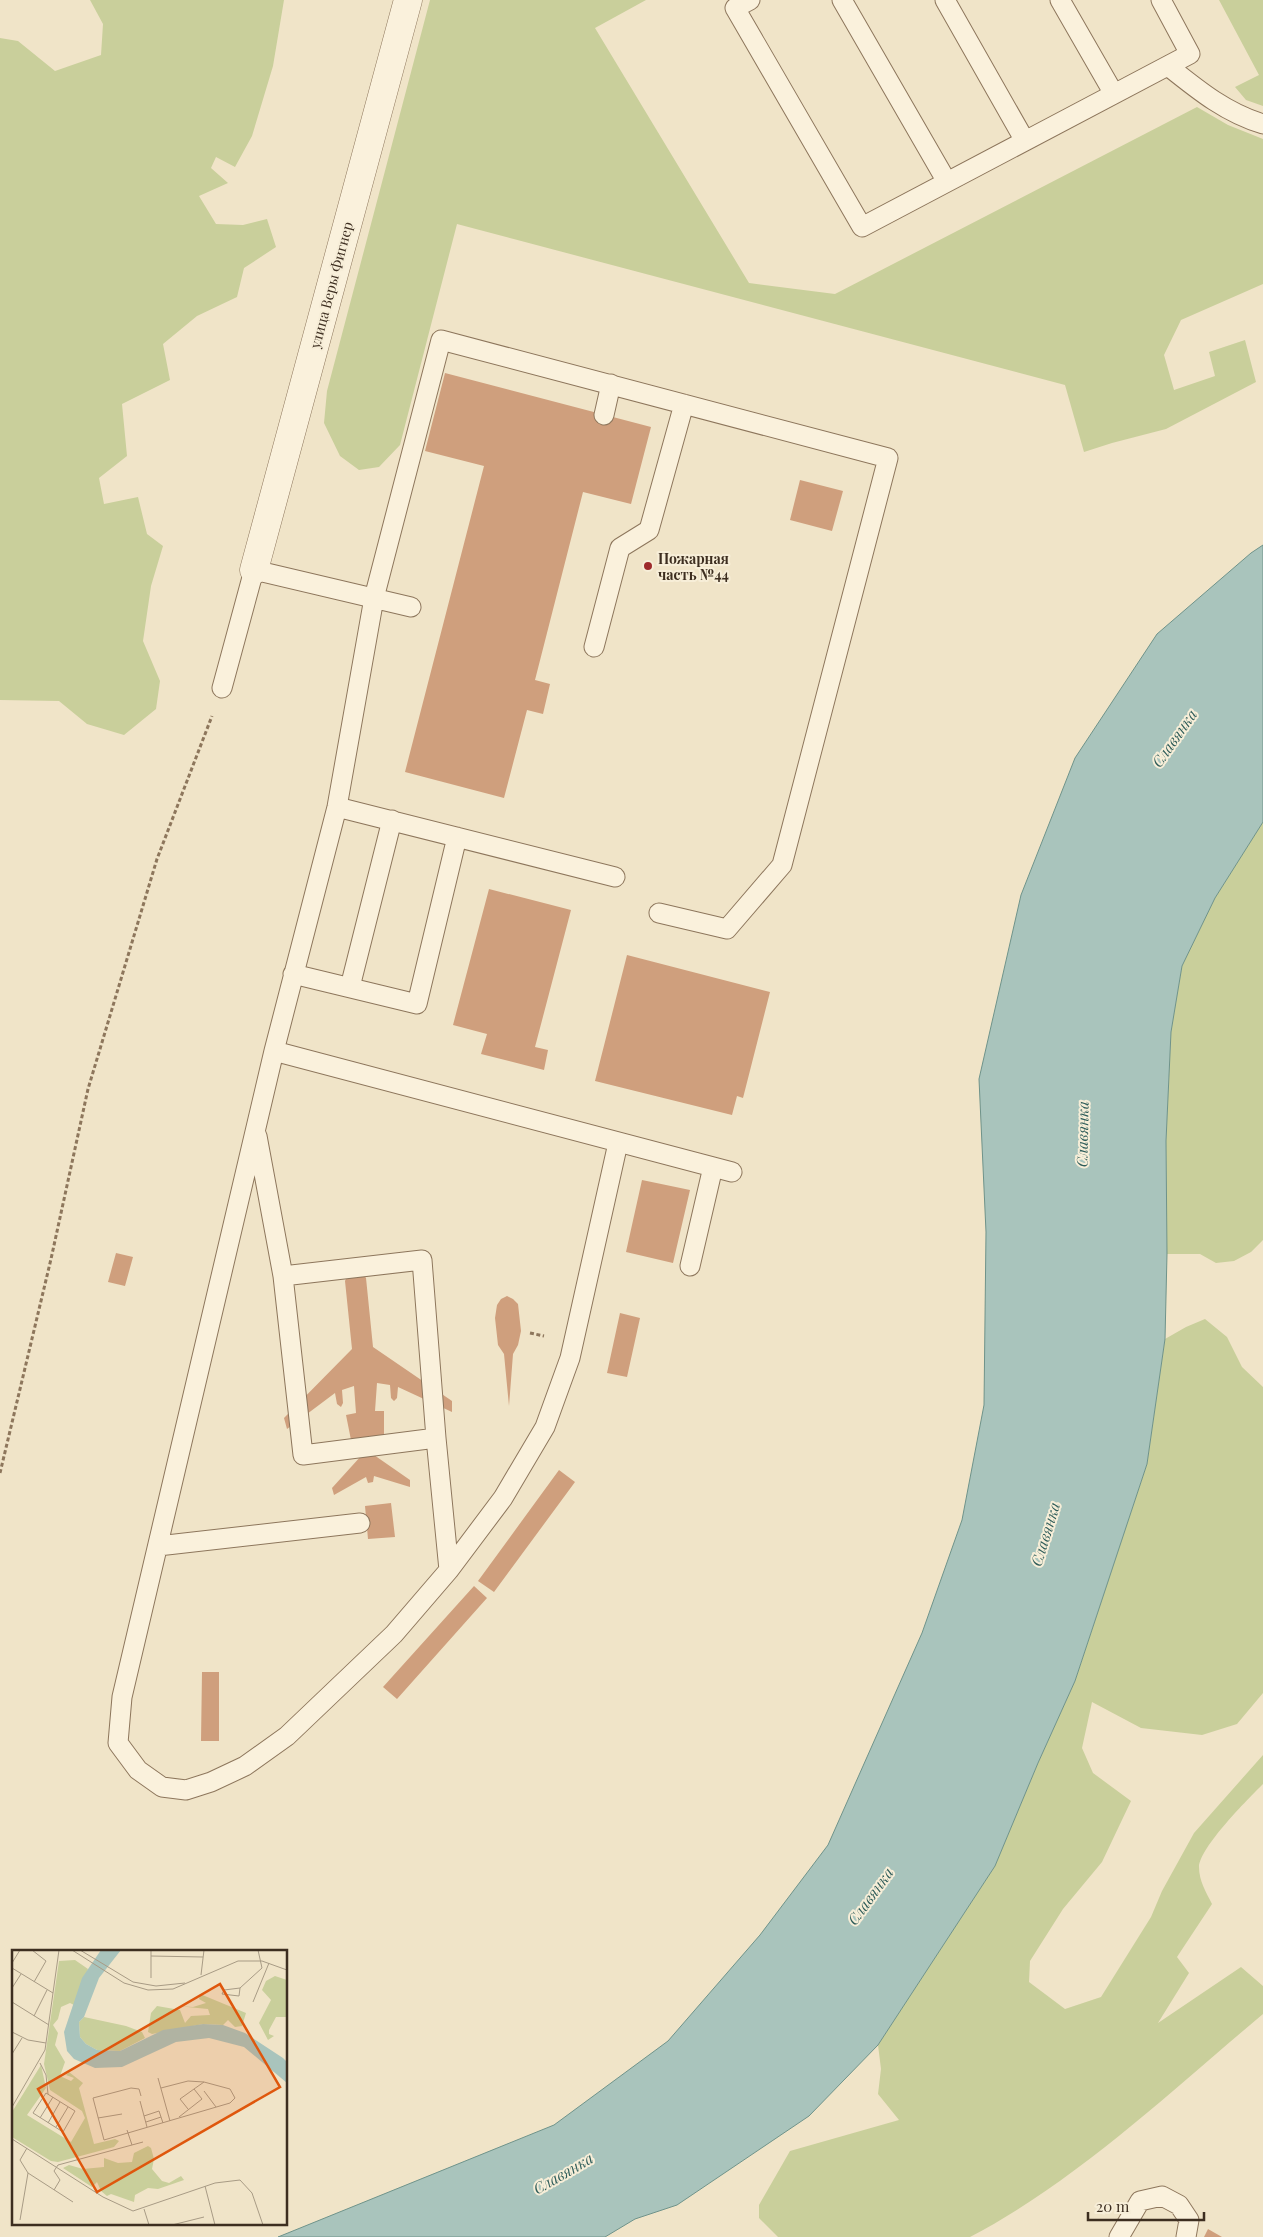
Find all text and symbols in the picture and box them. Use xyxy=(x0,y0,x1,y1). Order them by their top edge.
street label: улица Веры Фигнер xyxy=(305,220,357,351)
place label: Пожарная часть №44 xyxy=(658,549,729,584)
marker: Пожарная часть №44 xyxy=(642,560,654,572)
water label: Славянка xyxy=(1147,705,1201,771)
water label: Славянка xyxy=(1071,1101,1093,1167)
water label: Славянка xyxy=(1026,1499,1064,1569)
water label: Славянка xyxy=(842,1863,898,1929)
inset map xyxy=(12,1950,288,2224)
water label: Славянка xyxy=(529,2148,597,2198)
scale bar xyxy=(1088,2190,1204,2222)
text: 20 m xyxy=(1096,2196,1130,2216)

